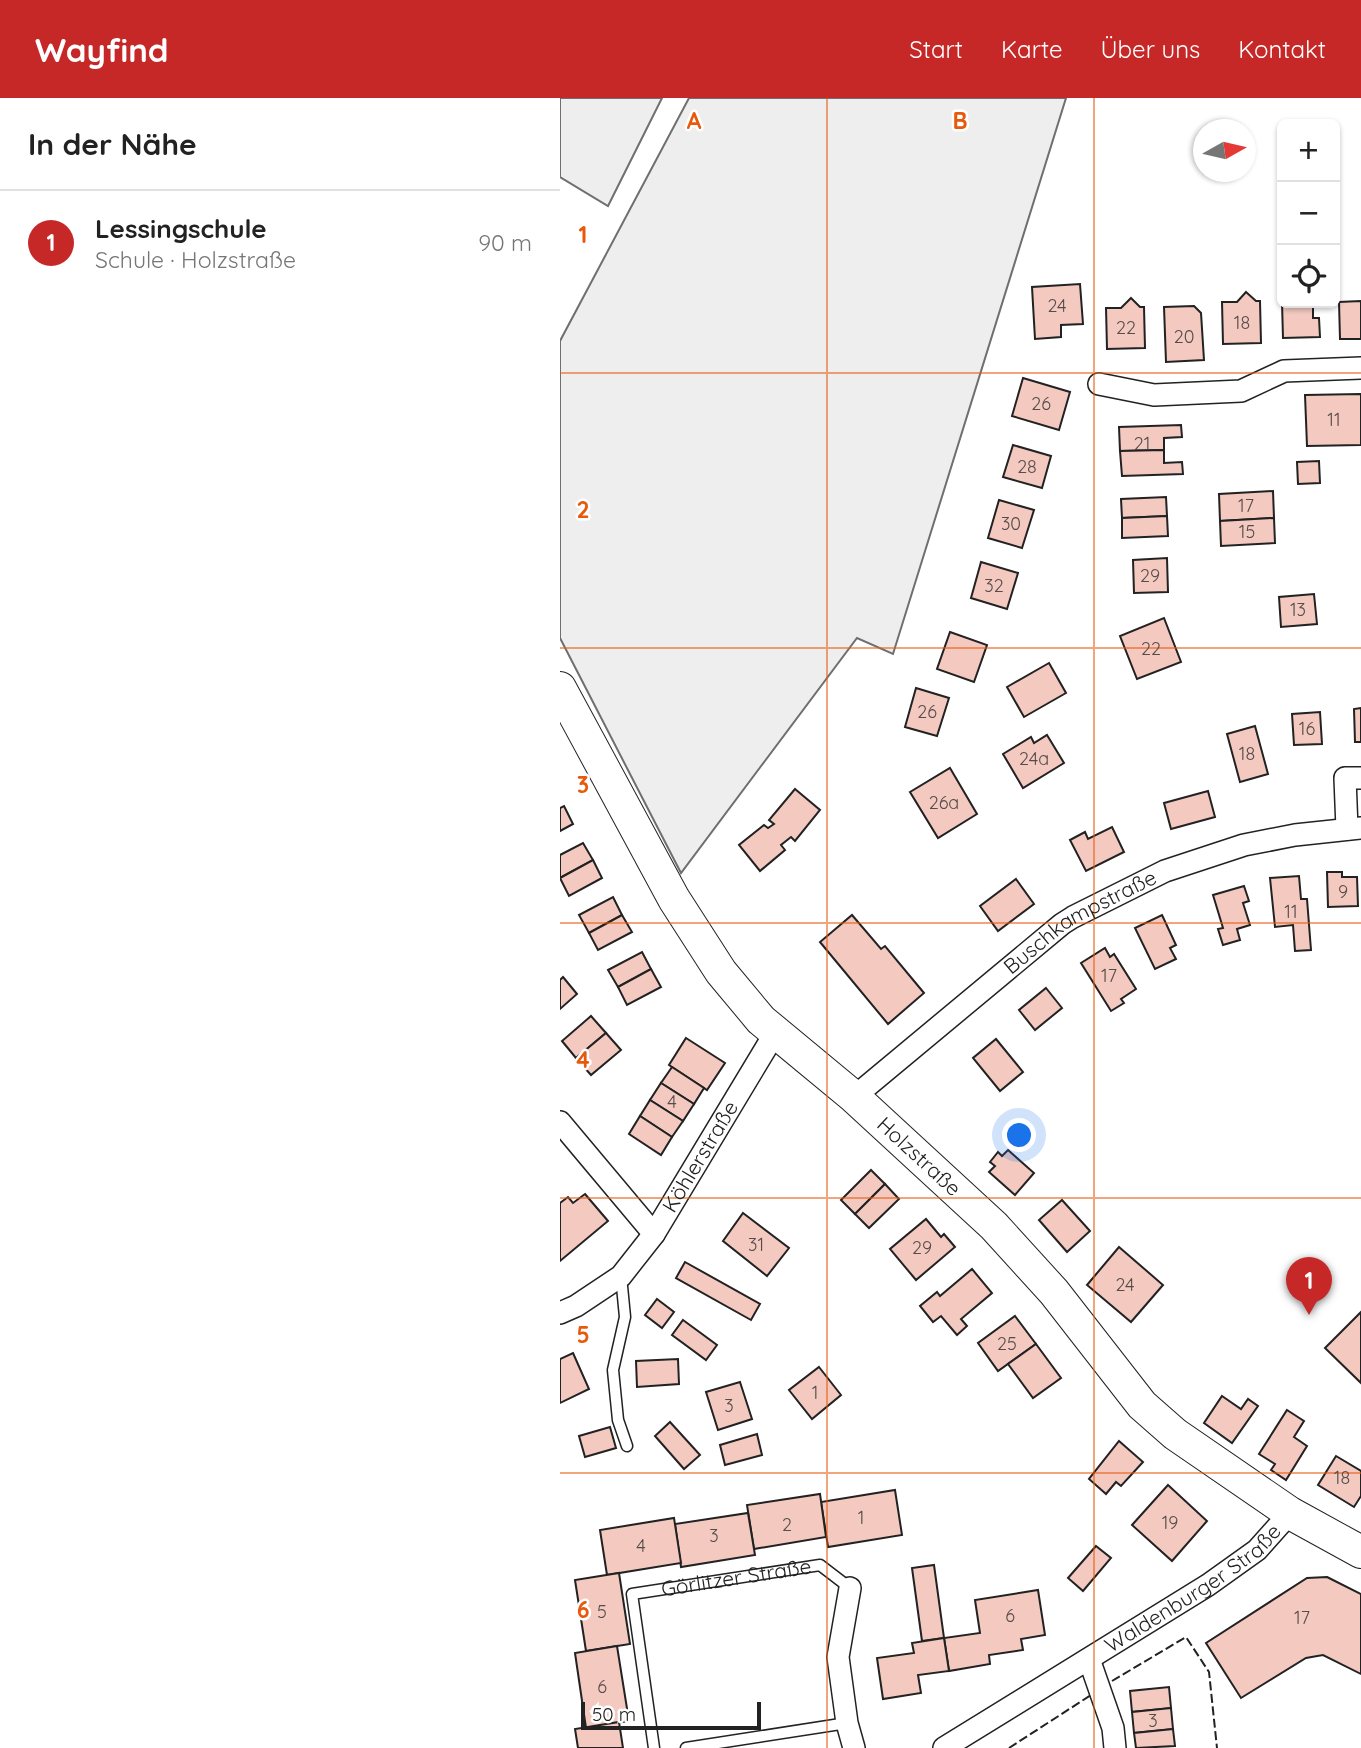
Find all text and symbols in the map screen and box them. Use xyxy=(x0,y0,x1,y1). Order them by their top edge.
text: Wayfind xyxy=(35,29,169,70)
text: Start xyxy=(909,34,963,64)
text: Karte xyxy=(1001,34,1062,64)
text: Über uns xyxy=(1100,34,1200,64)
text: Kontakt xyxy=(1238,34,1326,64)
text: A xyxy=(687,106,702,135)
text: B xyxy=(952,106,968,135)
north arrow xyxy=(1193,119,1256,182)
map controls xyxy=(1277,119,1340,308)
button: + xyxy=(1277,119,1340,182)
text: In der Nähe xyxy=(28,125,197,163)
button: − xyxy=(1277,182,1340,245)
text: Lessingschule xyxy=(95,212,267,245)
text: 1 xyxy=(579,220,587,249)
text: 1 xyxy=(47,228,55,257)
text: 90 m xyxy=(478,228,532,257)
text: Schule · Holzstraße xyxy=(95,245,296,274)
button: locate xyxy=(1277,245,1340,308)
house number: 24 xyxy=(1047,294,1067,317)
house number: 18 xyxy=(1234,311,1250,334)
house number: 22 xyxy=(1116,316,1136,339)
house number: 20 xyxy=(1174,325,1194,348)
house number: 26 xyxy=(1031,392,1051,415)
house number: 11 xyxy=(1327,408,1341,431)
house number: 21 xyxy=(1134,432,1150,455)
house number: 28 xyxy=(1017,455,1037,478)
house number: 17 xyxy=(1238,494,1254,517)
text: 2 xyxy=(576,495,590,524)
house number: 30 xyxy=(1001,512,1021,535)
house number: 15 xyxy=(1239,520,1255,543)
house number: 29 xyxy=(1140,564,1160,587)
house number: 32 xyxy=(984,574,1004,597)
house number: 13 xyxy=(1290,598,1306,621)
house number: 22 xyxy=(1141,637,1161,660)
house number: 26 xyxy=(917,700,937,723)
house number: 16 xyxy=(1299,717,1315,740)
house number: 18 xyxy=(1239,742,1255,765)
house number: 24a xyxy=(1019,747,1049,770)
text: 3 xyxy=(577,770,589,799)
house number: 26a xyxy=(929,791,959,814)
street label: Buschkampstraße xyxy=(998,864,1160,979)
house number: 9 xyxy=(1338,880,1348,903)
house number: 11 xyxy=(1284,900,1298,923)
house number: 17 xyxy=(1101,964,1117,987)
text: 4 xyxy=(576,1045,590,1074)
house number: 4 xyxy=(667,1090,677,1113)
street label: Köhlerstraße xyxy=(656,1096,743,1217)
street label: Holzstraße xyxy=(872,1111,967,1201)
your location xyxy=(1002,1118,1036,1152)
house number: 31 xyxy=(748,1233,764,1256)
house number: 29 xyxy=(912,1236,932,1259)
pin: 1 xyxy=(1286,1257,1332,1315)
house number: 24 xyxy=(1115,1273,1135,1296)
text: 5 xyxy=(576,1320,590,1349)
house number: 25 xyxy=(997,1332,1017,1355)
house number: 1 xyxy=(812,1381,818,1404)
house number: 3 xyxy=(724,1394,734,1417)
house number: 18 xyxy=(1334,1466,1350,1489)
house number: 1 xyxy=(858,1506,864,1529)
house number: 19 xyxy=(1162,1511,1178,1534)
house number: 2 xyxy=(782,1513,792,1536)
street label: Waldenburger Straße xyxy=(1100,1518,1286,1658)
house number: 3 xyxy=(709,1524,719,1547)
house number: 4 xyxy=(636,1534,646,1557)
street label: Görlitzer Straße xyxy=(659,1553,813,1601)
text: 6 xyxy=(577,1595,589,1624)
house number: 5 xyxy=(597,1600,607,1623)
house number: 6 xyxy=(1005,1604,1015,1627)
house number: 17 xyxy=(1294,1606,1310,1629)
house number: 6 xyxy=(597,1675,607,1698)
scale bar xyxy=(581,1699,761,1731)
text: 50 m xyxy=(592,1702,636,1726)
house number: 3 xyxy=(1148,1709,1158,1732)

